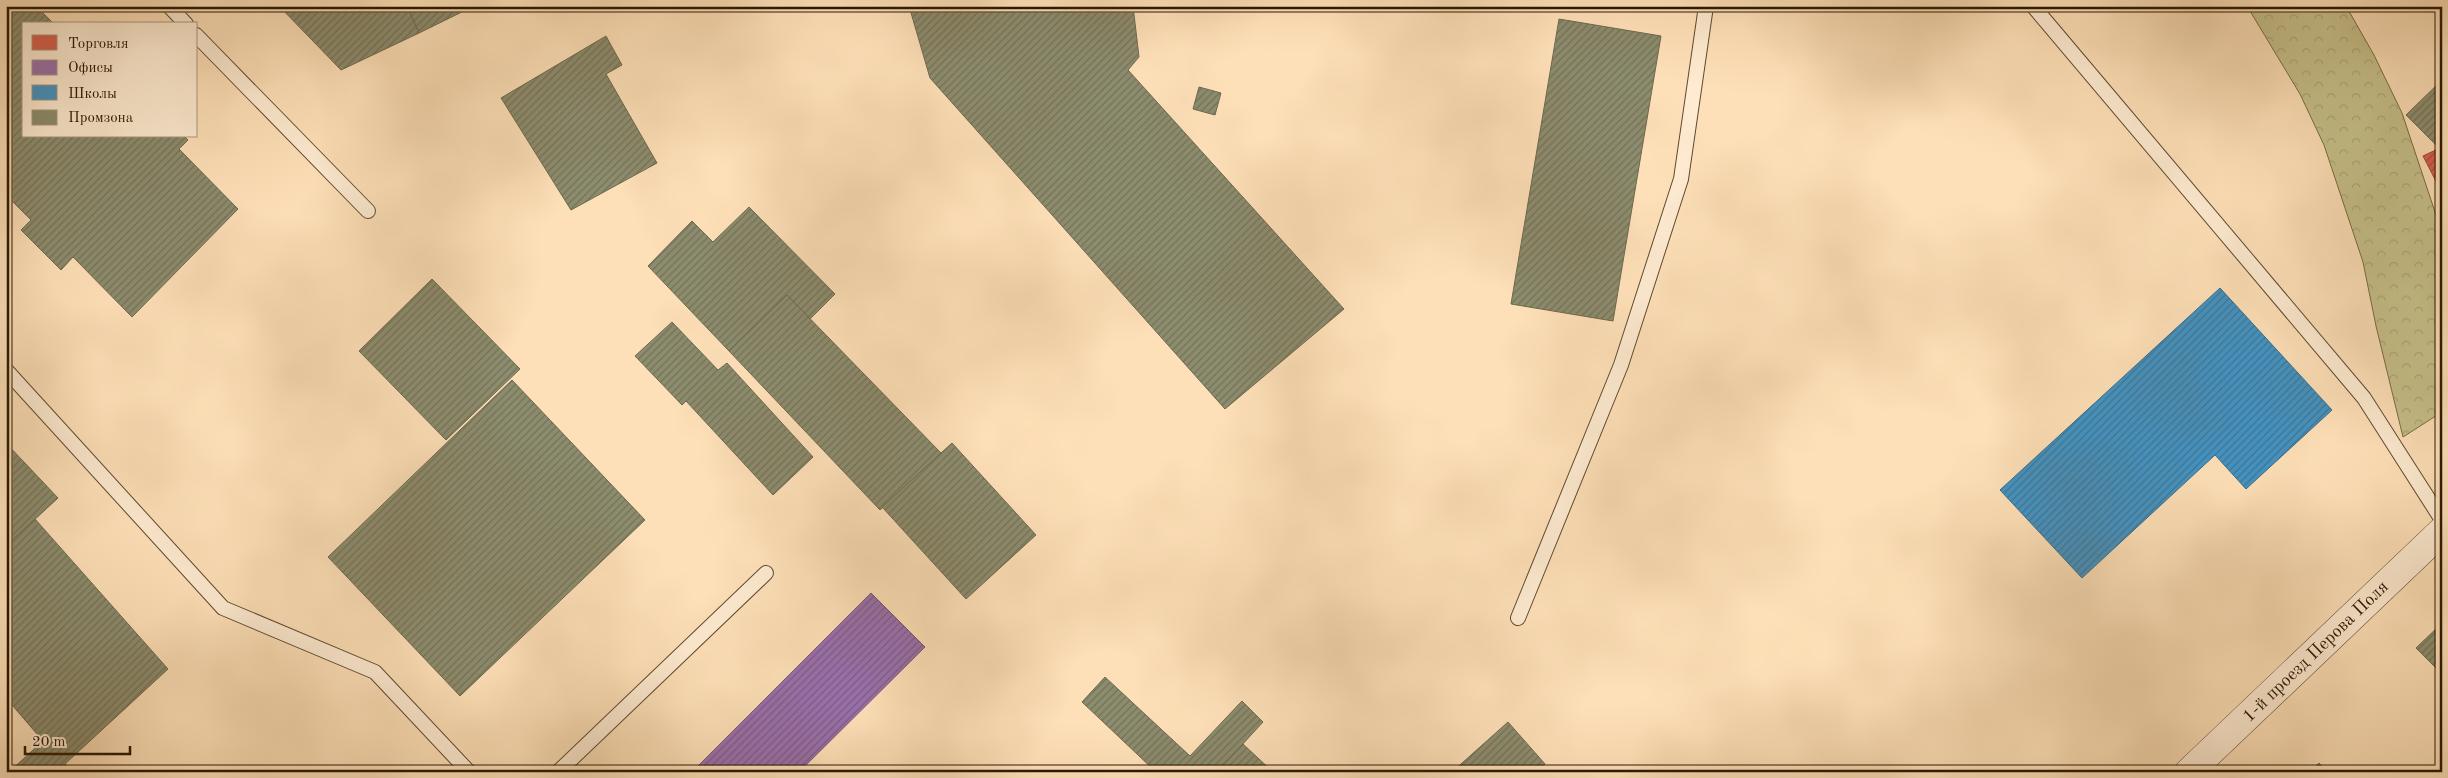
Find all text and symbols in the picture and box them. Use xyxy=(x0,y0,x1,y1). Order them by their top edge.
legend xyxy=(22,22,198,138)
text: Торговля xyxy=(68,37,129,52)
text: Офисы xyxy=(68,61,113,76)
text: Школы xyxy=(68,87,117,102)
text: Промзона xyxy=(68,111,134,126)
street label: 1-й проезд Перова Поля xyxy=(2239,578,2392,726)
scale bar xyxy=(25,723,130,755)
text: 20 m xyxy=(32,735,66,750)

